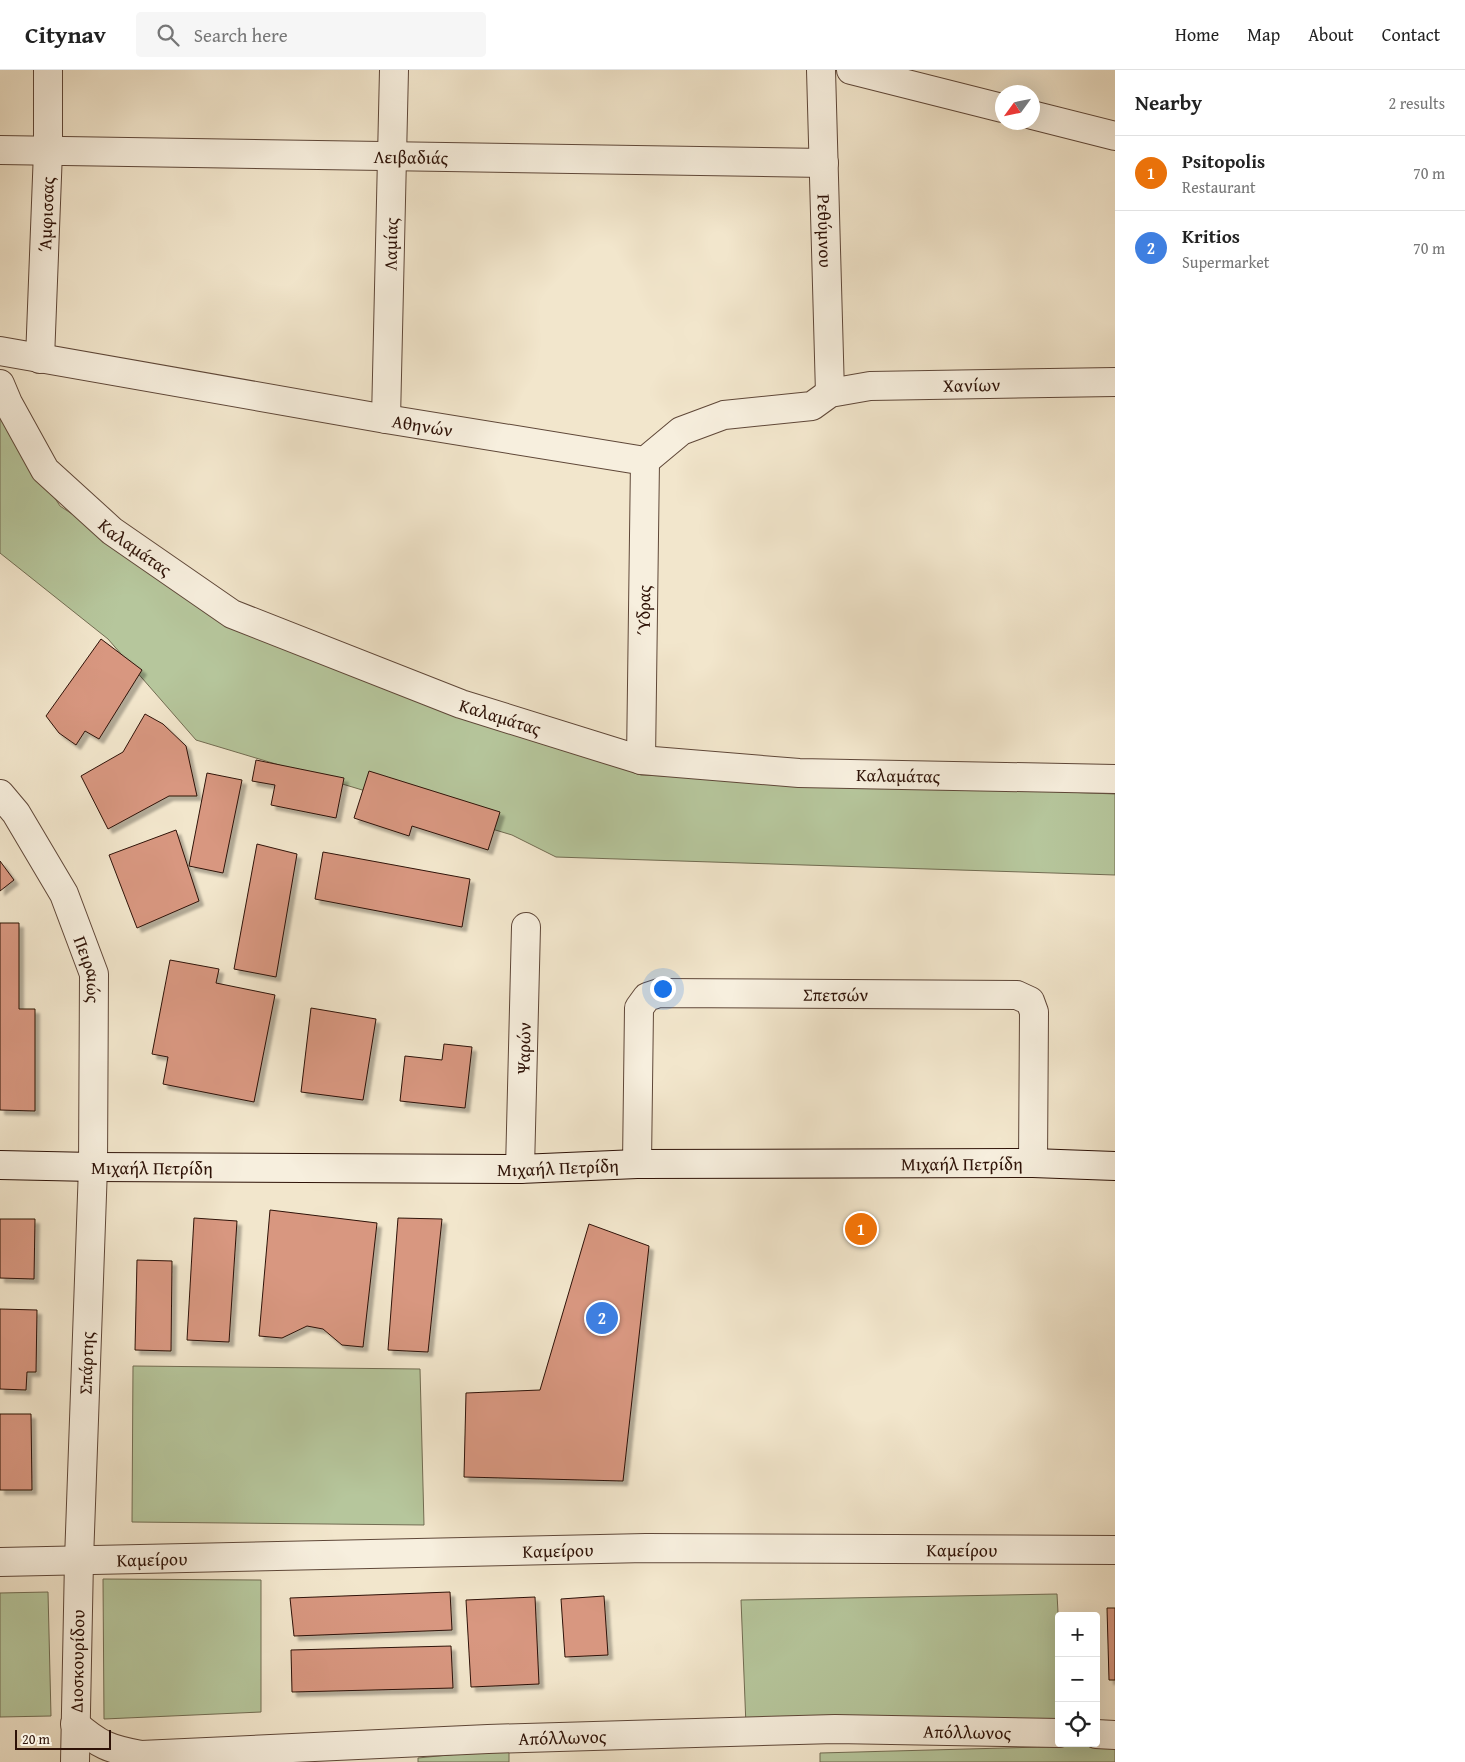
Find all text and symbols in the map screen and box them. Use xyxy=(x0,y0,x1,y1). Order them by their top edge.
search box xyxy=(136,12,486,57)
text: Citynav xyxy=(25,17,106,52)
icon: search xyxy=(154,21,182,49)
text: Search here xyxy=(194,21,288,49)
text: Home xyxy=(1175,21,1219,48)
text: Map xyxy=(1247,21,1280,48)
text: About xyxy=(1308,21,1354,48)
text: Contact xyxy=(1382,21,1440,48)
north arrow xyxy=(995,85,1040,130)
text: Nearby xyxy=(1135,87,1202,118)
text: 2 results xyxy=(1388,91,1445,115)
street label: Λειβαδιάς xyxy=(373,142,449,171)
text: Psitopolis xyxy=(1182,147,1265,175)
text: 1 xyxy=(1147,161,1155,185)
text: 70 m xyxy=(1413,161,1445,185)
text: Restaurant xyxy=(1182,175,1256,199)
street label: Άμφισσας xyxy=(31,176,61,252)
street label: Ρεθύμνου xyxy=(811,194,840,268)
street label: Λαμίας xyxy=(376,217,404,271)
text: Kritios xyxy=(1182,222,1240,250)
text: 2 xyxy=(1147,236,1155,260)
text: 70 m xyxy=(1413,236,1445,260)
text: Supermarket xyxy=(1182,250,1269,274)
street label: Χανίων xyxy=(943,370,1001,398)
street label: Αθηνών xyxy=(390,407,455,443)
street label: Καλαμάτας xyxy=(93,512,178,582)
street label: Ύδρας xyxy=(629,584,657,635)
street label: Καλαμάτας xyxy=(456,691,545,742)
street label: Καλαμάτας xyxy=(856,761,941,789)
street label: Πειραιώς xyxy=(67,932,108,1004)
your location xyxy=(650,976,676,1002)
street label: Σπετσών xyxy=(803,980,869,1008)
street label: Ψαρών xyxy=(509,1022,537,1075)
street label: Μιχαήλ Πετρίδη xyxy=(901,1150,1023,1177)
street label: Μιχαήλ Πετρίδη xyxy=(497,1151,619,1183)
street label: Μιχαήλ Πετρίδη xyxy=(91,1153,213,1181)
pin: 1 xyxy=(845,1210,877,1248)
pin: 2 xyxy=(586,1299,618,1337)
street label: Σπάρτης xyxy=(71,1331,101,1395)
street label: Καμείρου xyxy=(522,1536,594,1564)
street label: Καμείρου xyxy=(926,1536,997,1563)
street label: Καμείρου xyxy=(116,1544,188,1573)
street label: Διοσκουρίδου xyxy=(63,1609,91,1713)
map controls xyxy=(1055,1612,1100,1747)
button: + xyxy=(1055,1612,1100,1657)
button: − xyxy=(1055,1657,1100,1702)
button: locate xyxy=(1055,1702,1100,1747)
street label: Απόλλωνος xyxy=(923,1717,1012,1746)
street label: Απόλλωνος xyxy=(518,1722,607,1752)
scale bar xyxy=(15,1727,111,1750)
text: 20 m xyxy=(22,1729,50,1749)

